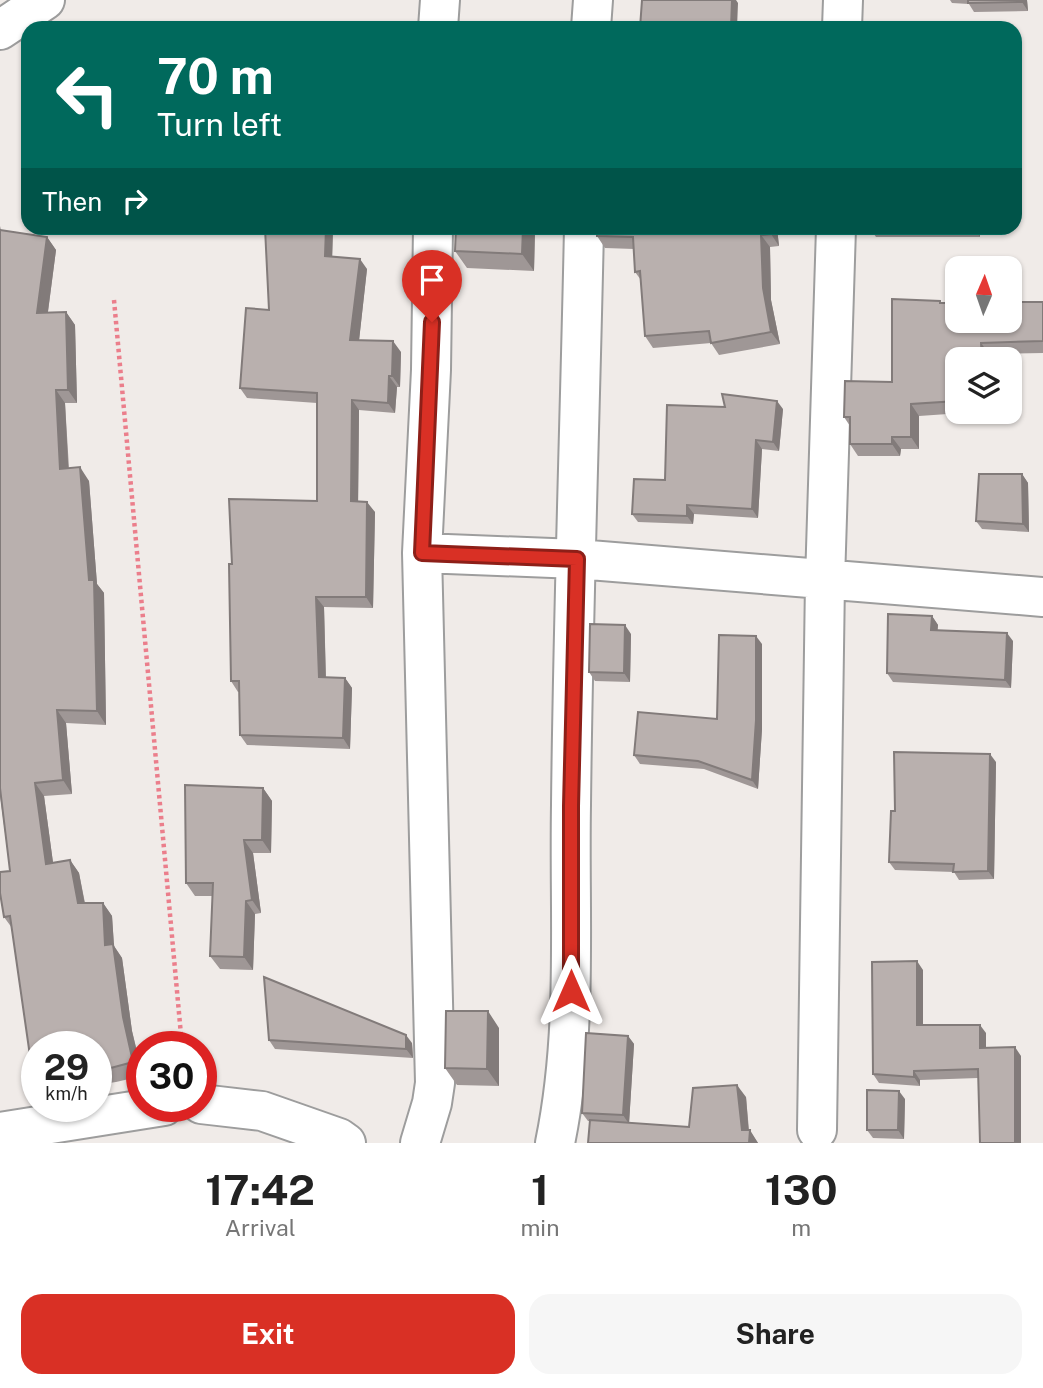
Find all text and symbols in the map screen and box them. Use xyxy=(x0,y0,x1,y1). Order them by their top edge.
text: 70 m xyxy=(157,47,274,105)
icon: left xyxy=(42,49,133,140)
text: Turn left xyxy=(157,106,282,143)
icon: right xyxy=(116,182,154,220)
text: Then xyxy=(42,186,102,217)
pin xyxy=(402,250,462,322)
north arrow xyxy=(945,256,1022,332)
map controls xyxy=(945,256,1022,424)
icon: arrive xyxy=(413,261,451,299)
button: layers xyxy=(945,347,1022,424)
position arrow xyxy=(534,954,608,1028)
speed limit sign: 30 xyxy=(126,1031,217,1122)
text: 29 xyxy=(44,1047,89,1088)
text: km/h xyxy=(45,1083,88,1104)
text: 17:42 xyxy=(205,1165,315,1214)
text: 1 xyxy=(531,1165,549,1214)
text: 130 xyxy=(765,1165,838,1214)
text: Arrival xyxy=(225,1214,296,1241)
text: min xyxy=(520,1214,559,1241)
text: m xyxy=(791,1214,811,1241)
button: Exit xyxy=(21,1294,515,1374)
button: Share xyxy=(529,1294,1022,1374)

